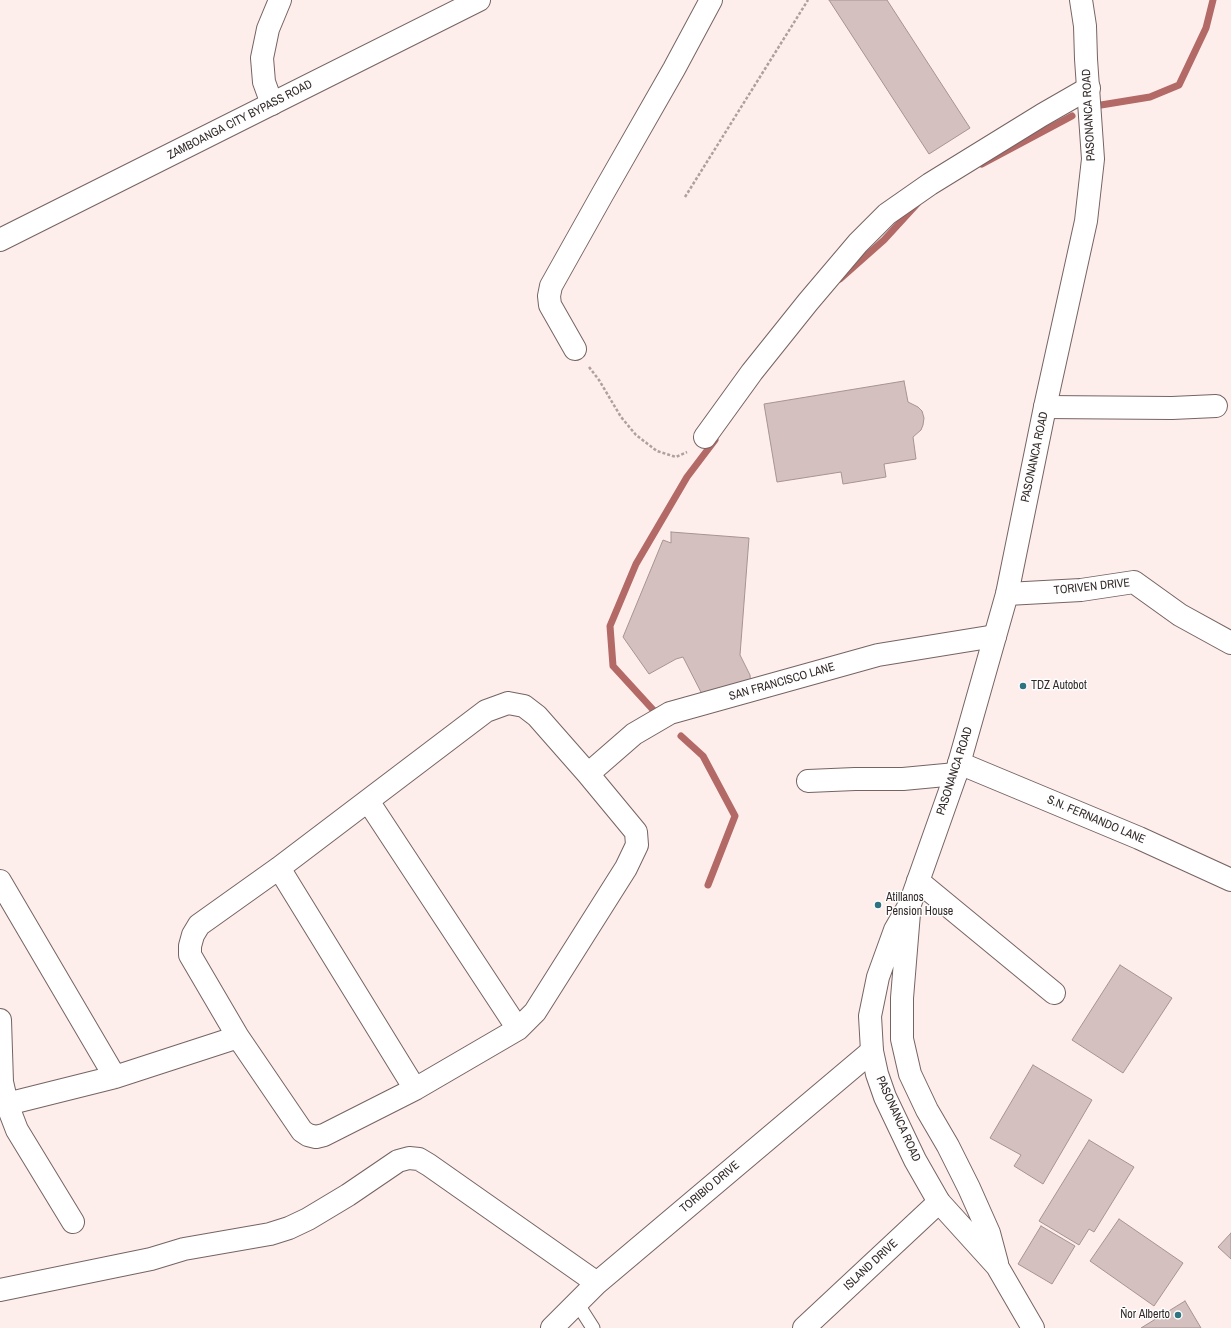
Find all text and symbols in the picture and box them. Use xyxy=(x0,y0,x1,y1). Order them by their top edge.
street label: PASONANCA ROAD xyxy=(1079,69,1099,161)
street label: ZAMBOANGA CITY BYPASS ROAD xyxy=(165,77,315,163)
street label: PASONANCA ROAD xyxy=(1018,410,1052,504)
street label: TORIVEN DRIVE xyxy=(1053,576,1131,598)
street label: SAN FRANCISCO LANE xyxy=(727,660,837,704)
place label: TDZ Autobot xyxy=(1031,679,1087,693)
marker: TDZ Autobot xyxy=(1018,681,1028,691)
street label: PASONANCA ROAD xyxy=(934,725,976,817)
street label: S.N. FERNANDO LANE xyxy=(1045,793,1147,847)
place label: Atillanos Pension House xyxy=(886,891,953,919)
marker: Atillanos Pension House xyxy=(873,900,883,910)
street label: PASONANCA ROAD xyxy=(873,1074,923,1164)
street label: TORIBIO DRIVE xyxy=(677,1158,743,1216)
street label: ISLAND DRIVE xyxy=(841,1236,901,1294)
place label: Ñor Alberto xyxy=(1120,1308,1170,1322)
marker: Ñor Alberto xyxy=(1173,1310,1183,1320)

